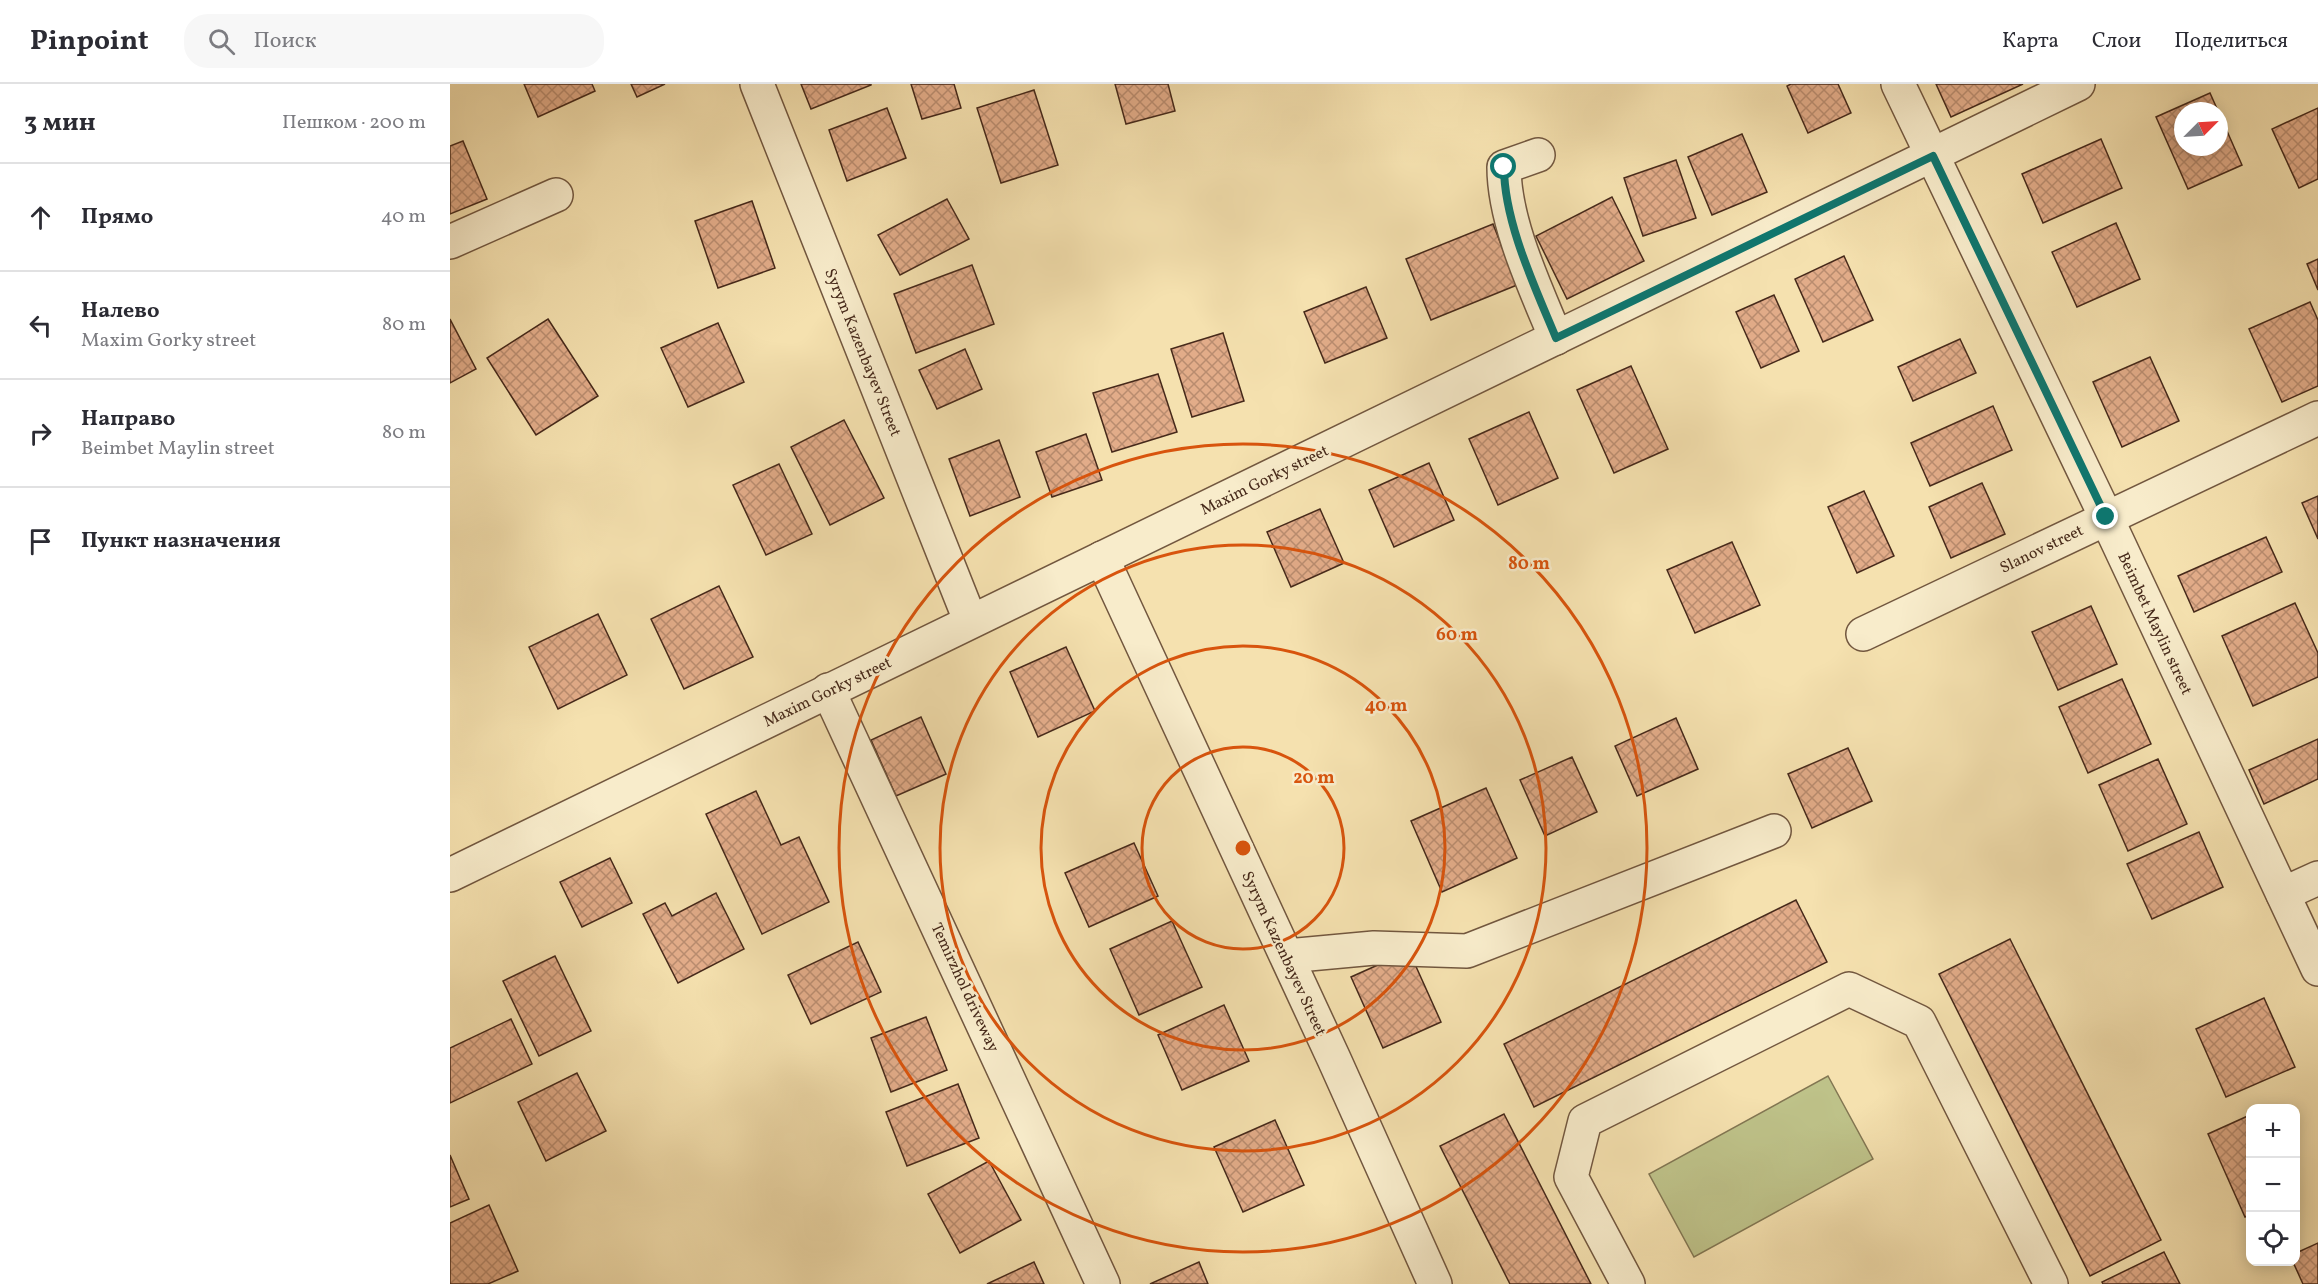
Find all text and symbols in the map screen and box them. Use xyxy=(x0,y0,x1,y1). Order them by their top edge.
search box xyxy=(184,14,604,68)
text: Pinpoint xyxy=(30,22,148,61)
icon: search xyxy=(205,25,238,58)
text: Поиск xyxy=(253,26,316,57)
text: Карта xyxy=(2002,27,2059,56)
text: Слои xyxy=(2092,27,2141,56)
text: Поделиться xyxy=(2174,27,2288,56)
north arrow xyxy=(2174,102,2228,156)
text: 3 мин xyxy=(24,105,96,141)
text: Пешком · 200 m xyxy=(282,109,426,137)
route start xyxy=(1490,153,1516,179)
icon: ahead xyxy=(24,201,57,234)
text: Прямо xyxy=(81,202,153,233)
text: 40 m xyxy=(381,203,426,231)
street label: Syrym Kazenbayev Street xyxy=(818,265,906,440)
text: Налево xyxy=(81,296,160,327)
icon: left xyxy=(24,309,57,342)
text: 80 m xyxy=(382,311,426,339)
text: Maxim Gorky street xyxy=(81,327,256,355)
text: Направо xyxy=(81,404,175,435)
icon: right xyxy=(24,417,57,450)
text: 80 m xyxy=(382,419,426,447)
text: Beimbet Maylin street xyxy=(81,435,275,463)
street label: Maxim Gorky street xyxy=(1197,440,1333,521)
route end xyxy=(2092,503,2118,529)
street label: Slanov street xyxy=(1996,520,2088,580)
icon: arrive xyxy=(24,525,57,558)
text: Пункт назначения xyxy=(81,526,281,557)
street label: Beimbet Maylin street xyxy=(2111,549,2197,699)
text: 80 m xyxy=(1508,552,1550,577)
text: 60 m xyxy=(1436,623,1478,648)
street label: Maxim Gorky street xyxy=(760,652,896,733)
text: 40 m xyxy=(1365,694,1407,719)
text: 20 m xyxy=(1293,766,1335,791)
centre of rings xyxy=(1233,838,1253,858)
street label: Syrym Kazenbayev Street xyxy=(1235,868,1331,1040)
street label: Temirzhol driveway xyxy=(925,920,1004,1056)
map controls xyxy=(2246,1104,2300,1266)
button: + xyxy=(2246,1104,2300,1158)
button: − xyxy=(2246,1158,2300,1212)
button: locate xyxy=(2246,1212,2300,1266)

